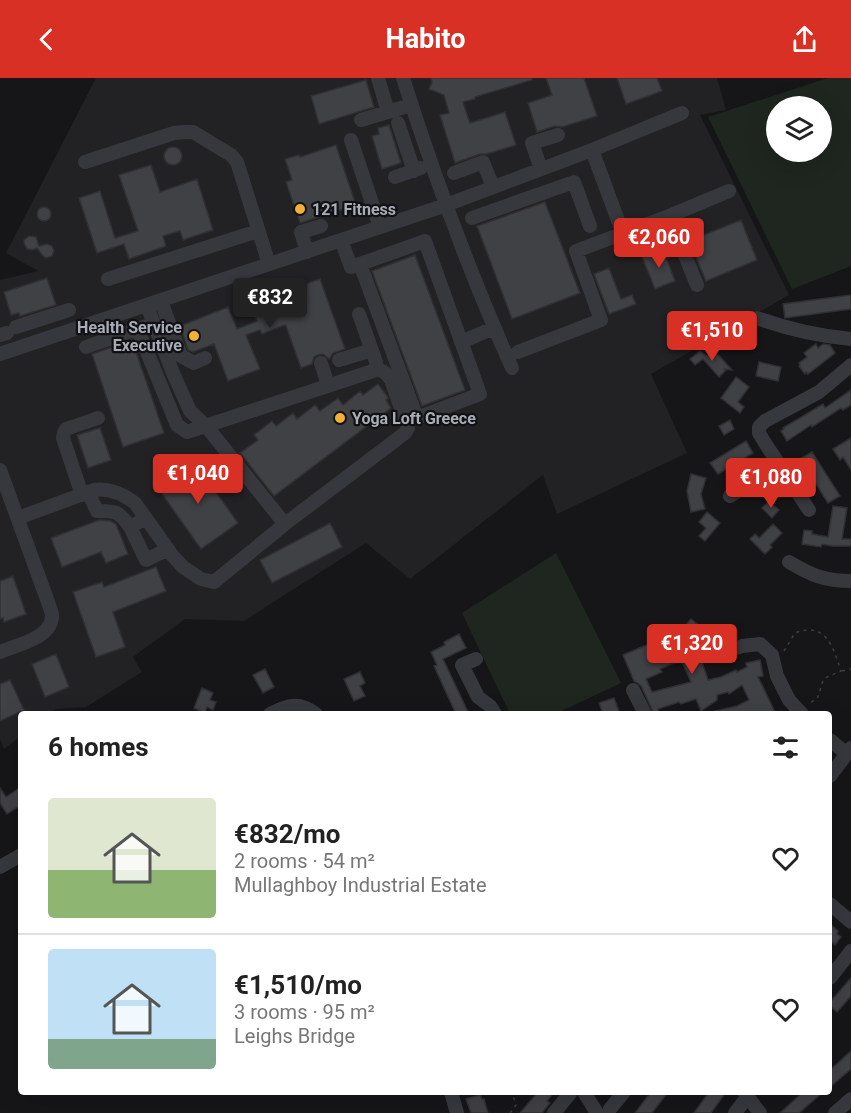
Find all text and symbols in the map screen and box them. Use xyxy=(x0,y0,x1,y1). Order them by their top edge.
icon: back xyxy=(30,23,63,56)
text: Habito xyxy=(386,23,465,55)
icon: share xyxy=(788,23,821,56)
map controls xyxy=(766,96,832,162)
button: layers xyxy=(766,96,832,162)
place label: 121 Fitness xyxy=(312,200,396,219)
marker: 121 Fitness xyxy=(293,202,307,216)
pin: €2,060 xyxy=(610,218,708,269)
text: €2,060 xyxy=(628,225,690,249)
pin: €832 xyxy=(234,278,306,329)
text: €832 xyxy=(247,285,293,309)
pin: €1,510 xyxy=(663,311,761,362)
place label: Health Service Executive xyxy=(77,318,182,355)
text: €1,510 xyxy=(681,318,743,342)
marker: Health Service Executive xyxy=(187,329,201,343)
place label: Yoga Loft Greece xyxy=(352,409,476,428)
marker: Yoga Loft Greece xyxy=(333,411,347,425)
pin: €1,040 xyxy=(149,454,247,505)
pin: €1,080 xyxy=(722,458,820,509)
text: €1,040 xyxy=(167,461,229,485)
text: €1,080 xyxy=(740,465,802,489)
pin: €1,320 xyxy=(643,624,741,675)
text: €1,320 xyxy=(661,631,723,655)
icon: filters xyxy=(769,731,802,764)
text: 6 homes xyxy=(48,732,149,762)
text: €832/mo xyxy=(234,819,341,849)
icon: home xyxy=(96,822,168,894)
icon: heart xyxy=(769,842,802,875)
text: 2 rooms · 54 m² xyxy=(234,849,375,873)
text: Mullaghboy Industrial Estate xyxy=(234,873,487,897)
text: €1,510/mo xyxy=(234,970,362,1000)
icon: home xyxy=(96,973,168,1045)
icon: heart xyxy=(769,993,802,1026)
text: 3 rooms · 95 m² xyxy=(234,1000,375,1024)
text: Leighs Bridge xyxy=(234,1024,355,1048)

